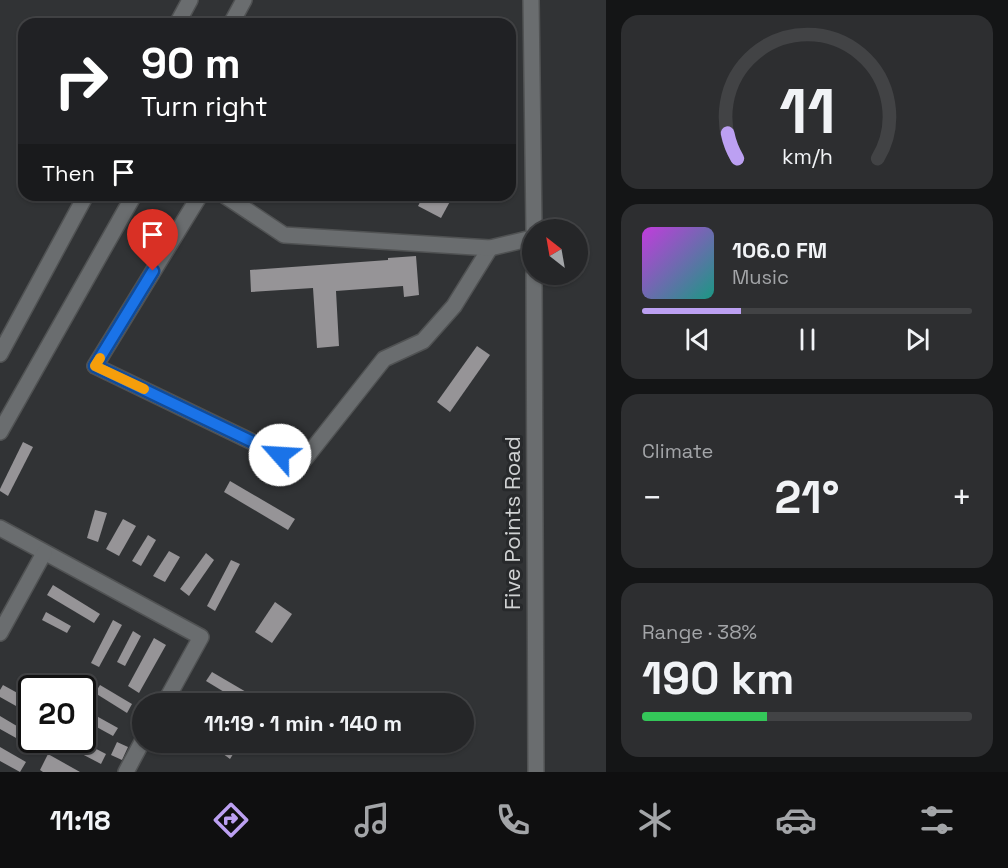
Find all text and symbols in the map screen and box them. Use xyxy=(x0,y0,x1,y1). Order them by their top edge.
text: 90 m xyxy=(141,37,241,90)
icon: right xyxy=(42,42,120,120)
text: 11 xyxy=(779,72,835,151)
text: Turn right xyxy=(141,89,268,124)
text: km/h xyxy=(781,144,833,171)
icon: arrive xyxy=(107,156,140,189)
text: Then xyxy=(42,159,95,187)
pin xyxy=(127,209,178,271)
icon: arrive xyxy=(136,218,169,251)
north arrow xyxy=(522,219,588,285)
map controls xyxy=(522,219,588,285)
text: 106.0 FM xyxy=(732,236,827,264)
text: Music xyxy=(732,264,789,290)
icon: previous xyxy=(681,323,714,356)
icon: pause xyxy=(791,323,824,356)
icon: next xyxy=(901,323,934,356)
position arrow xyxy=(248,423,312,487)
street label: Five Points Road xyxy=(498,436,526,610)
text: Climate xyxy=(642,438,713,464)
text: 21° xyxy=(775,469,839,526)
text: − xyxy=(642,477,662,519)
text: + xyxy=(952,477,972,519)
text: Range · 38% xyxy=(642,619,757,645)
text: 190 km xyxy=(642,650,795,707)
speed limit sign: 20 xyxy=(18,675,96,753)
text: 11:19 · 1 min · 140 m xyxy=(204,709,402,737)
icon: directions xyxy=(210,799,252,841)
icon: music xyxy=(351,799,393,841)
icon: phone xyxy=(492,799,534,841)
icon: climate xyxy=(634,799,676,841)
icon: car xyxy=(775,799,817,841)
icon: filters xyxy=(916,799,958,841)
text: 11:18 xyxy=(50,803,111,838)

